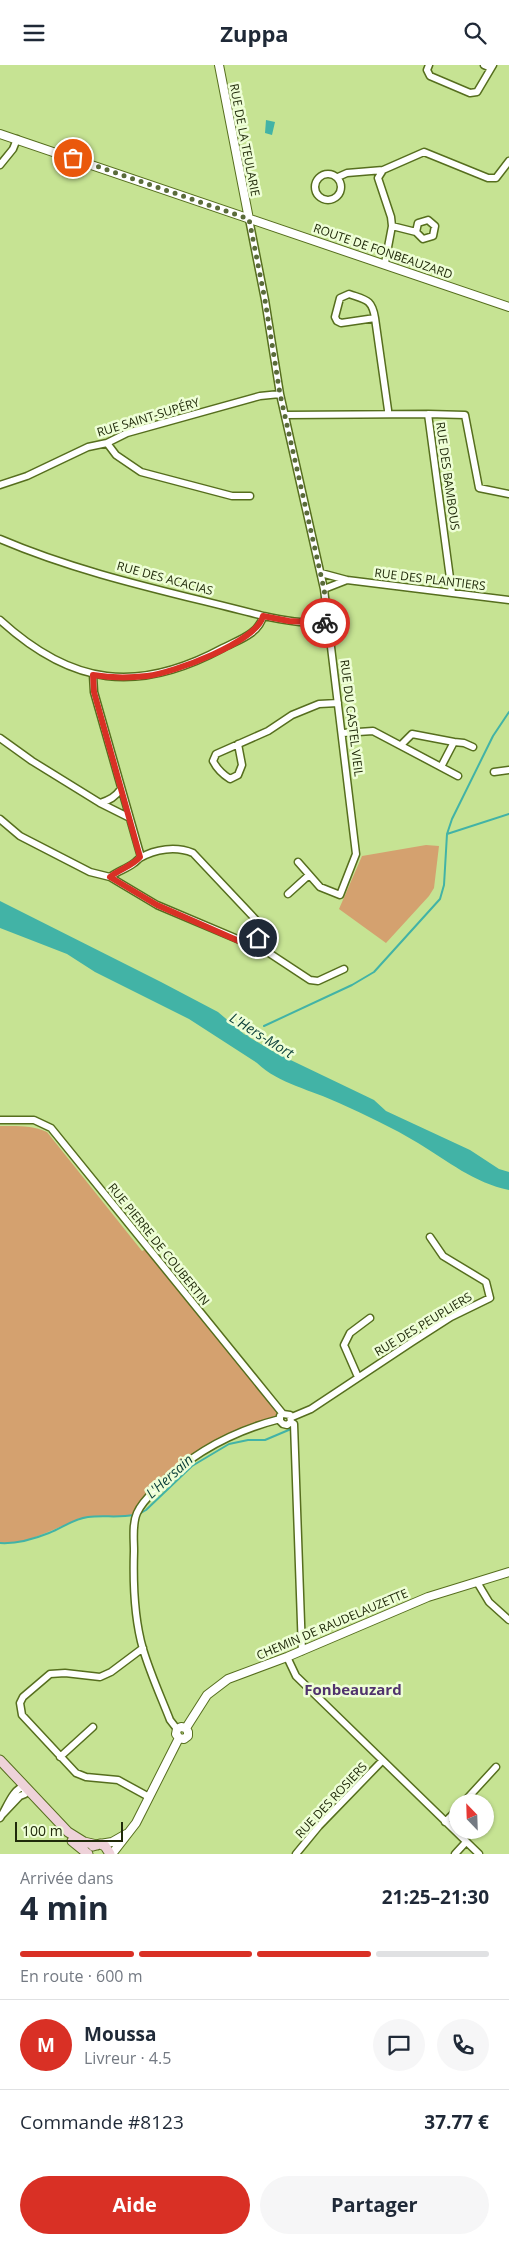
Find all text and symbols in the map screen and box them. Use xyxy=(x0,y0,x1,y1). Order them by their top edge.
text: Zuppa xyxy=(220,18,289,48)
icon: menu xyxy=(20,19,48,47)
icon: search xyxy=(461,19,489,47)
street label: RUE DE LA TEULARIE xyxy=(226,82,264,198)
pin xyxy=(52,137,94,179)
icon: bag xyxy=(59,144,87,172)
street label: ROUTE DE FONBEAUZARD xyxy=(311,219,455,283)
street label: RUE SAINT-SUPÉRY xyxy=(95,393,202,441)
street label: RUE DES BAMBOUS xyxy=(432,421,464,531)
street label: RUE DES ACACIAS xyxy=(115,557,215,599)
street label: RUE DES PLANTIERS xyxy=(374,564,486,594)
courier xyxy=(300,598,350,648)
icon: bike xyxy=(311,609,339,637)
street label: RUE DU CASTEL VIEIL xyxy=(336,659,368,777)
pin xyxy=(237,917,279,959)
icon: home xyxy=(244,924,272,952)
water label: L'Hers-Mort xyxy=(226,1008,299,1063)
street label: RUE PIERRE DE COUBERTIN xyxy=(104,1179,214,1309)
street label: RUE DES PEUPLIERS xyxy=(371,1288,475,1360)
water label: L'Hersain xyxy=(141,1450,197,1502)
street label: CHEMIN DE RAUDELAUZETTE xyxy=(254,1584,410,1664)
district label: Fonbeauzard xyxy=(304,1679,402,1699)
street label: RUE DES ROSIERS xyxy=(291,1758,371,1842)
north arrow xyxy=(449,1794,494,1839)
map controls xyxy=(449,1794,494,1839)
scale bar xyxy=(15,1819,122,1842)
text: 100 m xyxy=(22,1821,63,1840)
text: Arrivée dans xyxy=(20,1867,113,1889)
text: 21:25–21:30 xyxy=(382,1884,489,1910)
text: 4 min xyxy=(20,1886,109,1929)
text: En route · 600 m xyxy=(20,1965,142,1987)
button: chat xyxy=(373,2019,425,2071)
button: phone xyxy=(437,2019,489,2071)
text: Moussa xyxy=(84,2021,157,2047)
text: M xyxy=(37,2032,55,2058)
text: Livreur · 4.5 xyxy=(84,2047,171,2069)
text: Commande #8123 xyxy=(20,2109,184,2135)
text: 37.77 € xyxy=(424,2109,489,2135)
button: Aide xyxy=(20,2176,250,2234)
button: Partager xyxy=(260,2176,489,2234)

